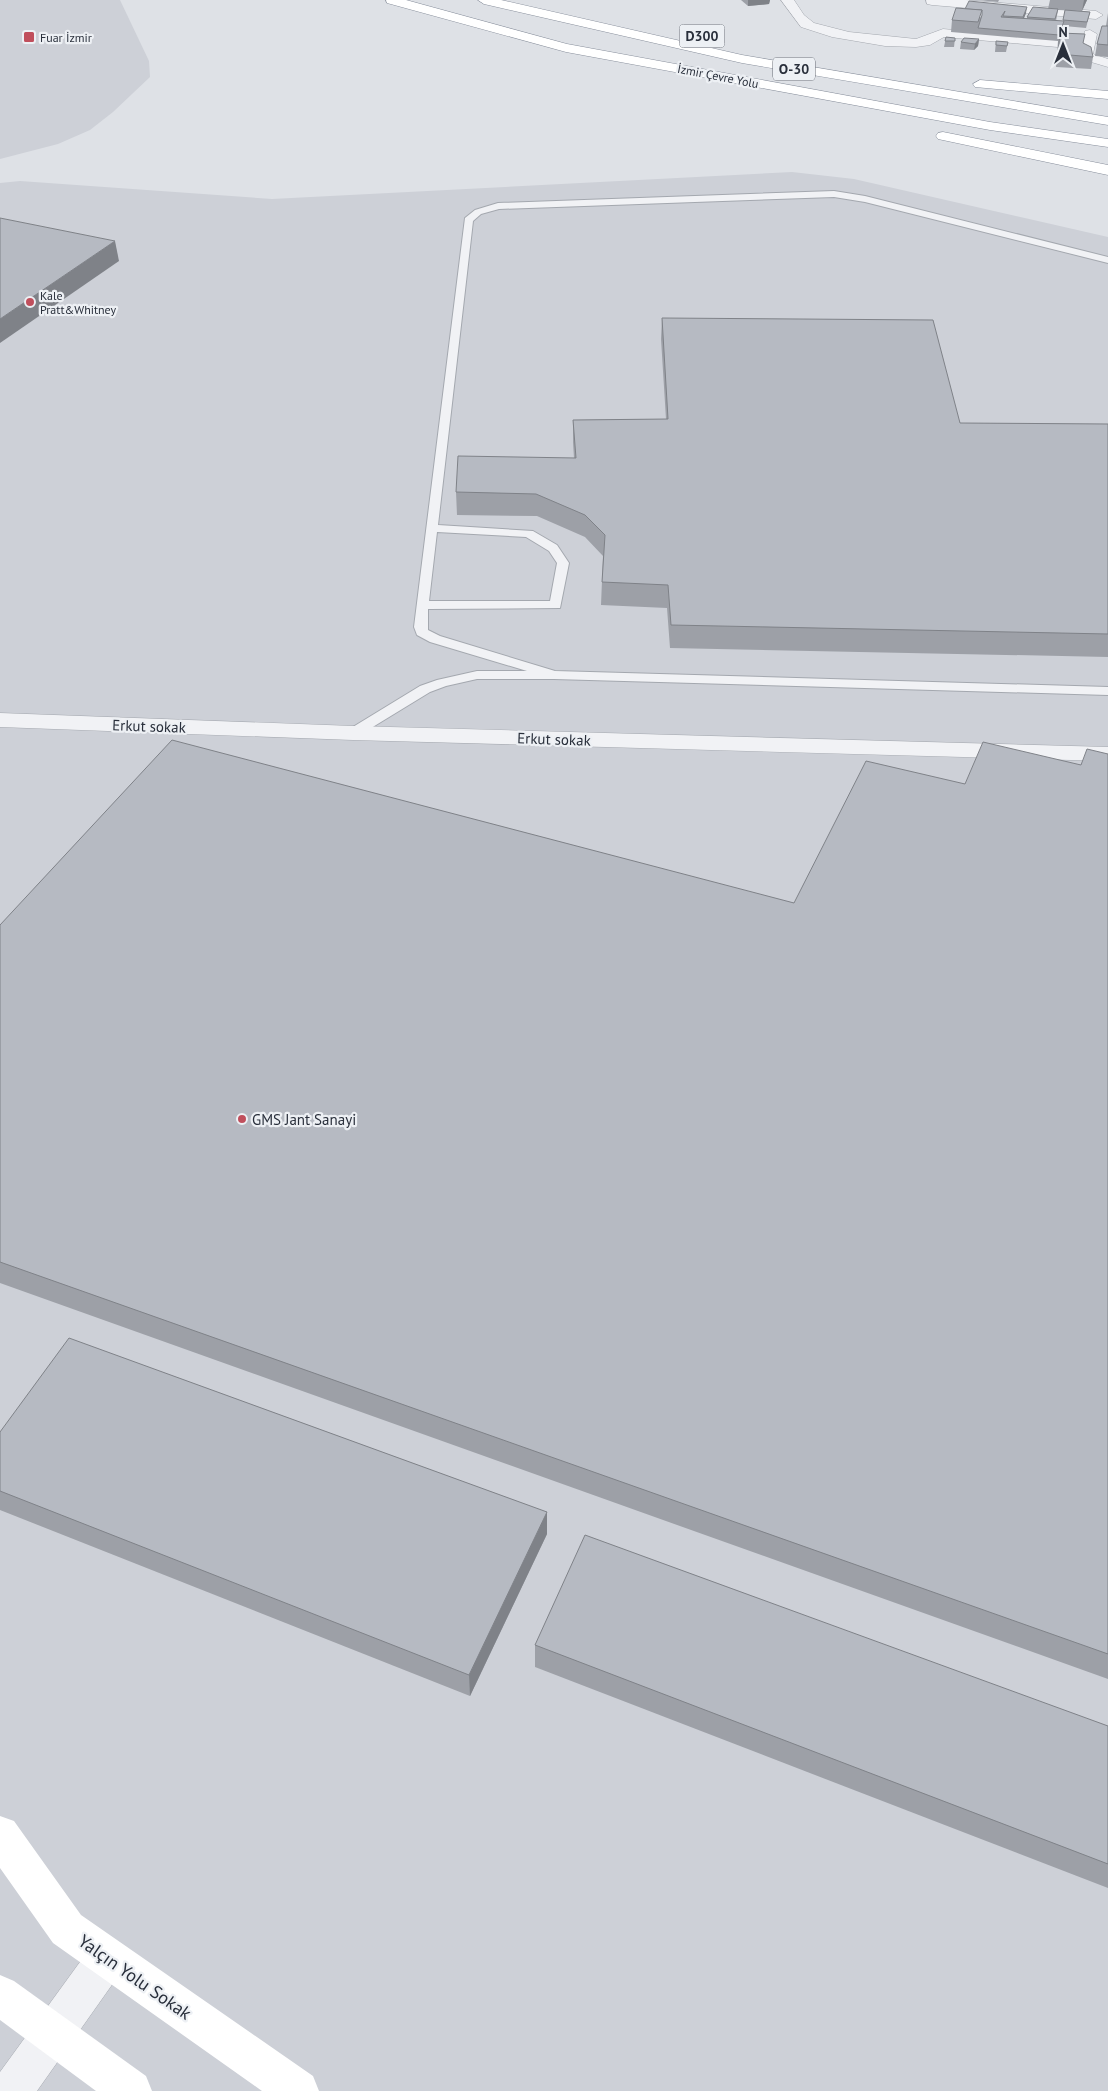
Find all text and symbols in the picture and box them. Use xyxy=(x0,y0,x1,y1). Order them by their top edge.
north arrow xyxy=(1038,20,1088,70)
text: N xyxy=(1058,23,1068,41)
road number: D300 xyxy=(680,24,724,48)
marker: Fuar İzmir xyxy=(22,30,36,44)
place label: Fuar İzmir xyxy=(40,30,92,45)
road number: O-30 xyxy=(773,58,815,80)
street label: İzmir Çevre Yolu xyxy=(676,61,760,91)
place label: Kale Pratt&Whitney xyxy=(40,288,116,317)
marker: Kale Pratt&Whitney xyxy=(24,296,36,308)
street label: Erkut sokak xyxy=(112,715,187,737)
street label: Erkut sokak xyxy=(517,728,592,750)
place label: GMS Jant Sanayi xyxy=(252,1110,356,1129)
marker: GMS Jant Sanayi xyxy=(236,1113,248,1125)
street label: Yalçın Yolu Sokak xyxy=(74,1929,196,2025)

